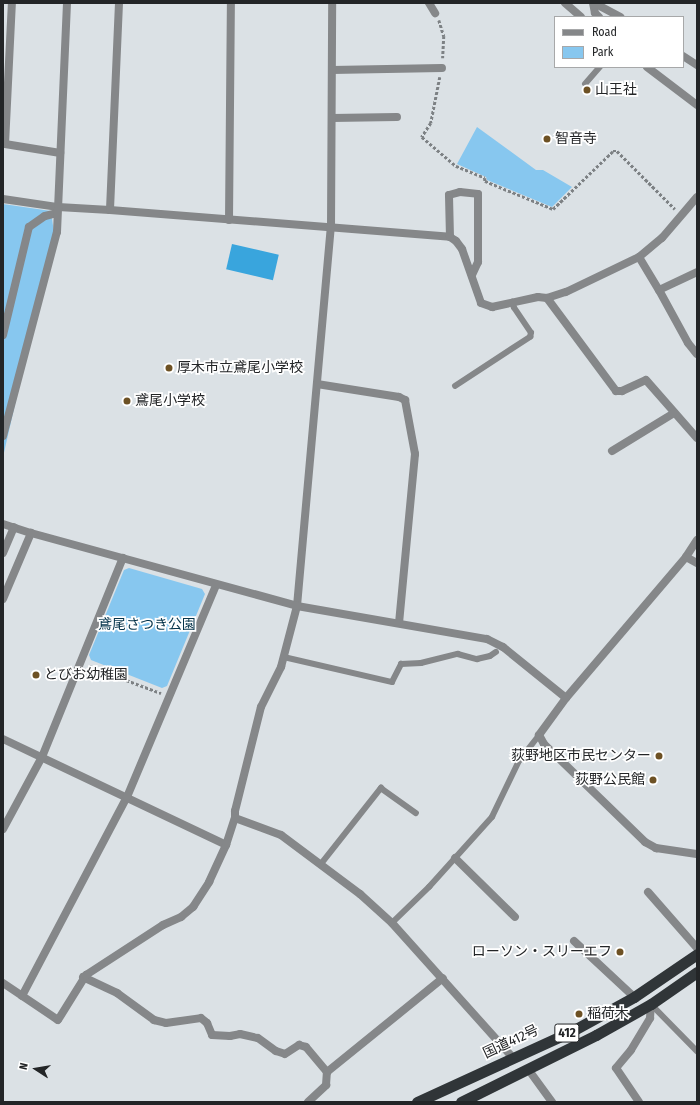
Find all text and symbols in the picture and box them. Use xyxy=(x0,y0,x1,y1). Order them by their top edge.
legend xyxy=(554,16,684,68)
text: Road xyxy=(592,25,617,39)
text: Park xyxy=(592,45,613,59)
place label: 山王社 xyxy=(595,82,637,98)
marker: 山王社 xyxy=(582,85,592,95)
place label: 智音寺 xyxy=(555,131,597,147)
marker: 智音寺 xyxy=(542,134,552,144)
place label: 厚木市立鳶尾小学校 xyxy=(177,360,303,376)
marker: 厚木市立鳶尾小学校 xyxy=(164,363,174,373)
place label: 鳶尾小学校 xyxy=(135,393,205,409)
marker: 鳶尾小学校 xyxy=(122,396,132,406)
park label: 鳶尾さつき公園 xyxy=(98,617,196,633)
place label: とびお幼稚園 xyxy=(44,667,128,683)
marker: とびお幼稚園 xyxy=(31,670,41,680)
place label: 荻野地区市民センター xyxy=(511,748,651,764)
marker: 荻野地区市民センター xyxy=(654,751,664,761)
place label: 荻野公民館 xyxy=(575,772,645,788)
marker: 荻野公民館 xyxy=(648,775,658,785)
place label: ローソン・スリーエフ xyxy=(472,944,612,960)
marker: ローソン・スリーエフ xyxy=(615,947,625,957)
place label: 稲荷木 xyxy=(587,1006,629,1022)
marker: 稲荷木 xyxy=(574,1009,584,1019)
street label: 国道412号 xyxy=(480,1022,542,1062)
road number: 412 xyxy=(554,1022,580,1044)
north arrow xyxy=(16,1049,56,1089)
text: N xyxy=(17,1062,31,1071)

